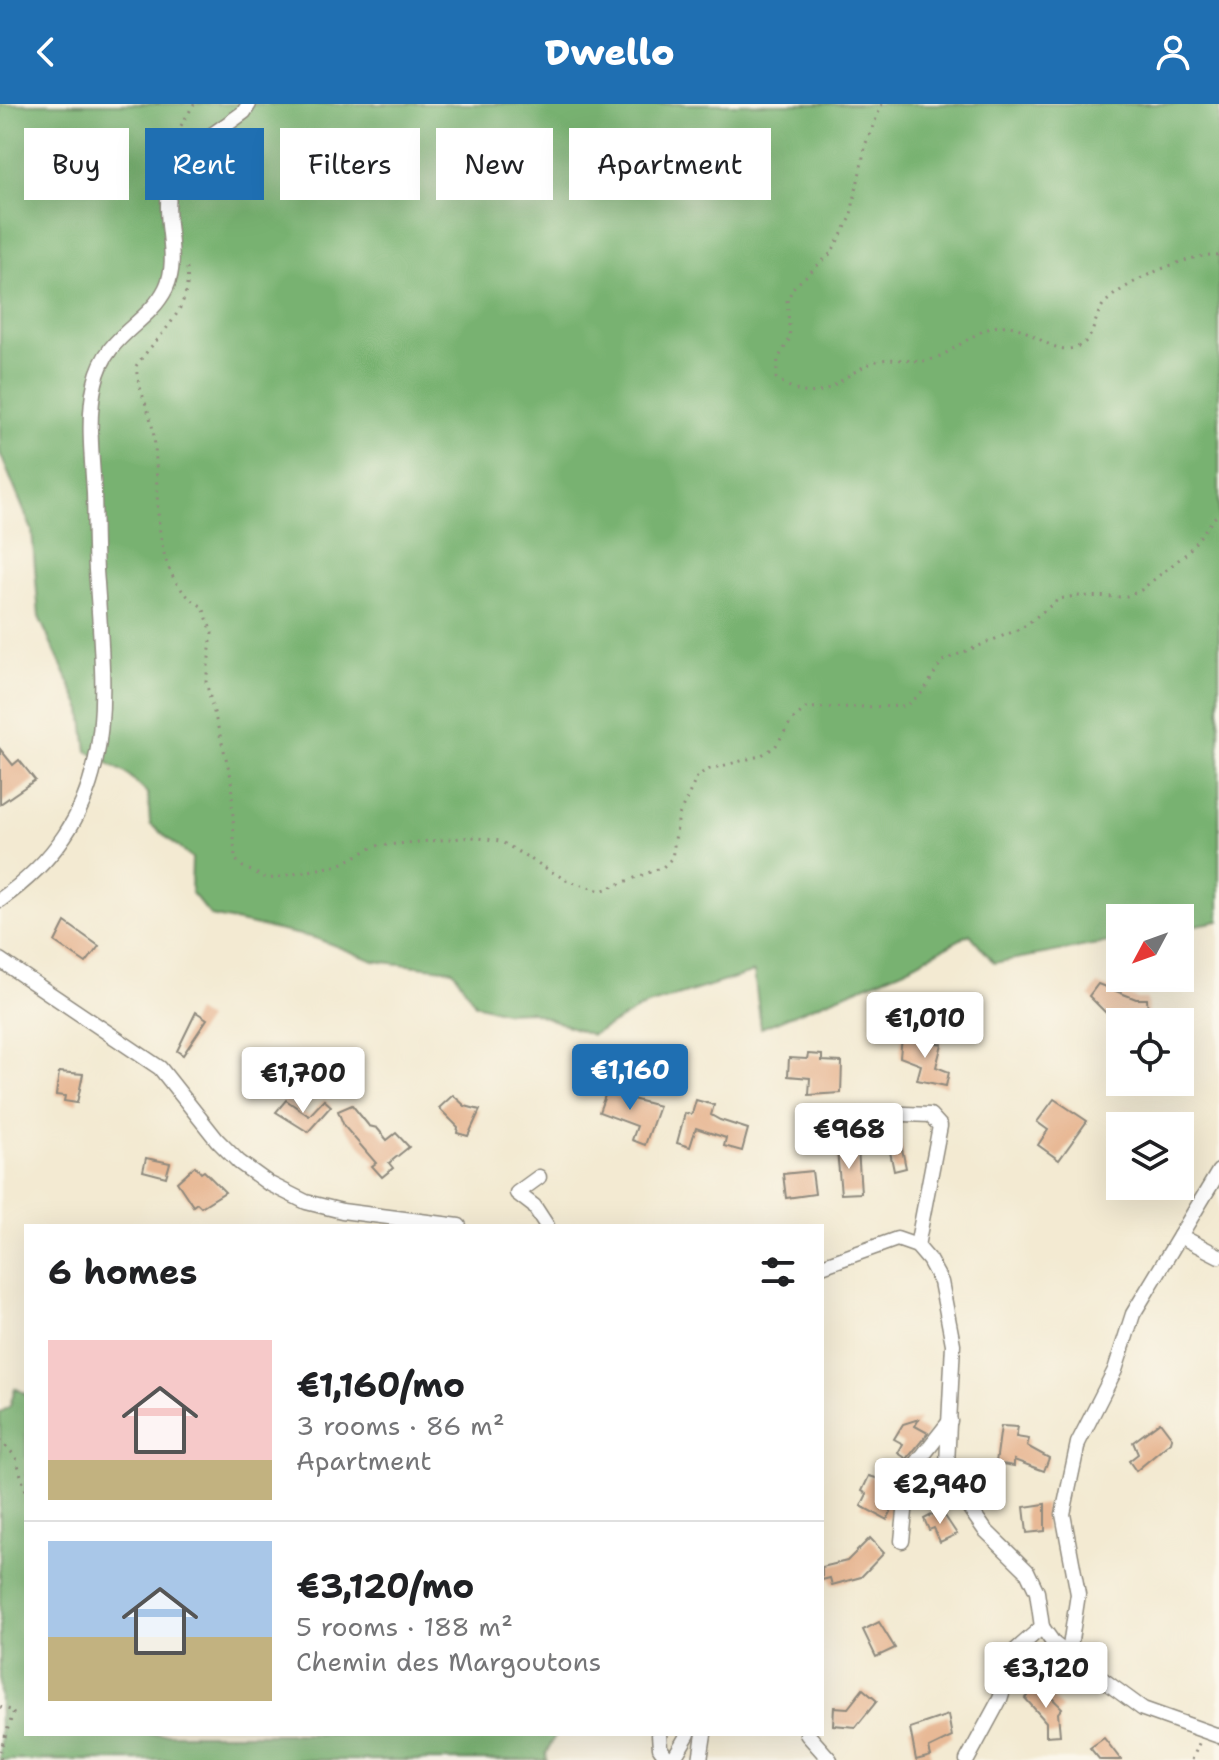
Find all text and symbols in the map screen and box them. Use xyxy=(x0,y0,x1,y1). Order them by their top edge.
text: Dwello xyxy=(544,28,675,77)
icon: back xyxy=(24,30,68,74)
icon: person xyxy=(1151,30,1195,74)
chip: Buy xyxy=(24,128,129,200)
chip: Rent xyxy=(145,128,264,200)
chip: Filters xyxy=(280,128,420,200)
chip: New xyxy=(436,128,553,200)
chip: Apartment xyxy=(569,128,771,200)
north arrow xyxy=(1106,904,1194,992)
map controls xyxy=(1106,904,1194,1200)
pin: €1,010 xyxy=(860,992,990,1060)
text: €1,010 xyxy=(884,1000,966,1035)
button: locate xyxy=(1106,1008,1194,1096)
pin: €1,160 xyxy=(565,1044,695,1112)
pin: €1,700 xyxy=(238,1047,368,1115)
text: €1,160 xyxy=(590,1052,670,1087)
text: €1,700 xyxy=(260,1055,346,1090)
pin: €968 xyxy=(802,1103,896,1171)
text: €968 xyxy=(813,1111,885,1146)
button: layers xyxy=(1106,1112,1194,1200)
text: 6 homes xyxy=(48,1249,197,1295)
icon: filters xyxy=(756,1250,800,1294)
text: €1,160/mo xyxy=(296,1362,465,1408)
icon: home xyxy=(112,1372,208,1468)
text: 3 rooms · 86 m² xyxy=(296,1408,505,1443)
text: Apartment xyxy=(296,1443,432,1478)
pin: €2,940 xyxy=(875,1458,1005,1526)
text: €2,940 xyxy=(893,1466,987,1501)
text: €3,120/mo xyxy=(296,1563,474,1609)
icon: home xyxy=(112,1573,208,1669)
text: 5 rooms · 188 m² xyxy=(296,1609,513,1644)
pin: €3,120 xyxy=(981,1642,1111,1710)
text: Chemin des Margoutons xyxy=(296,1644,601,1679)
text: €3,120 xyxy=(1002,1650,1090,1685)

